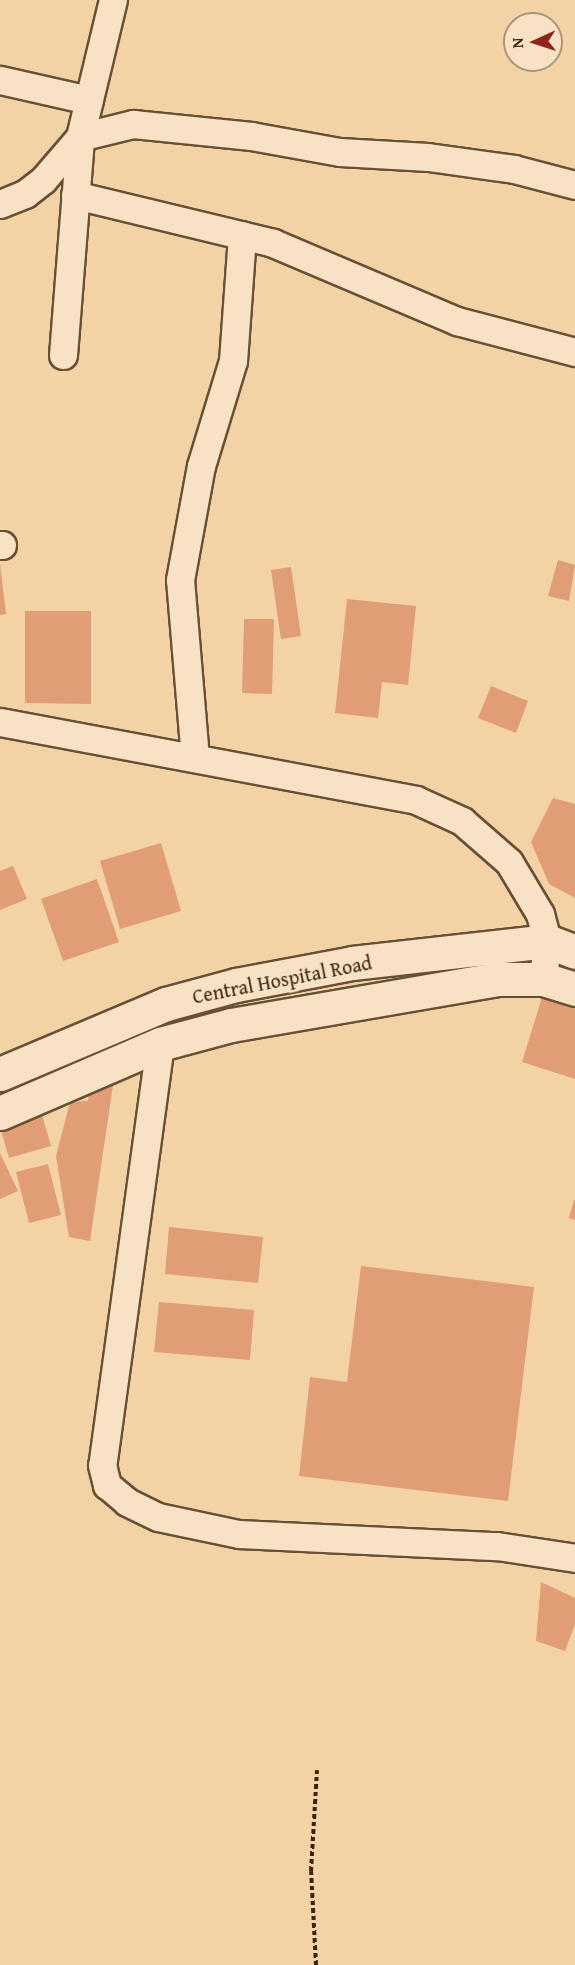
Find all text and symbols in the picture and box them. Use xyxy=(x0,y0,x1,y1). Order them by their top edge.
north arrow xyxy=(503,12,563,72)
text: N xyxy=(505,37,529,49)
street label: Central Hospital Road xyxy=(190,950,374,1008)

